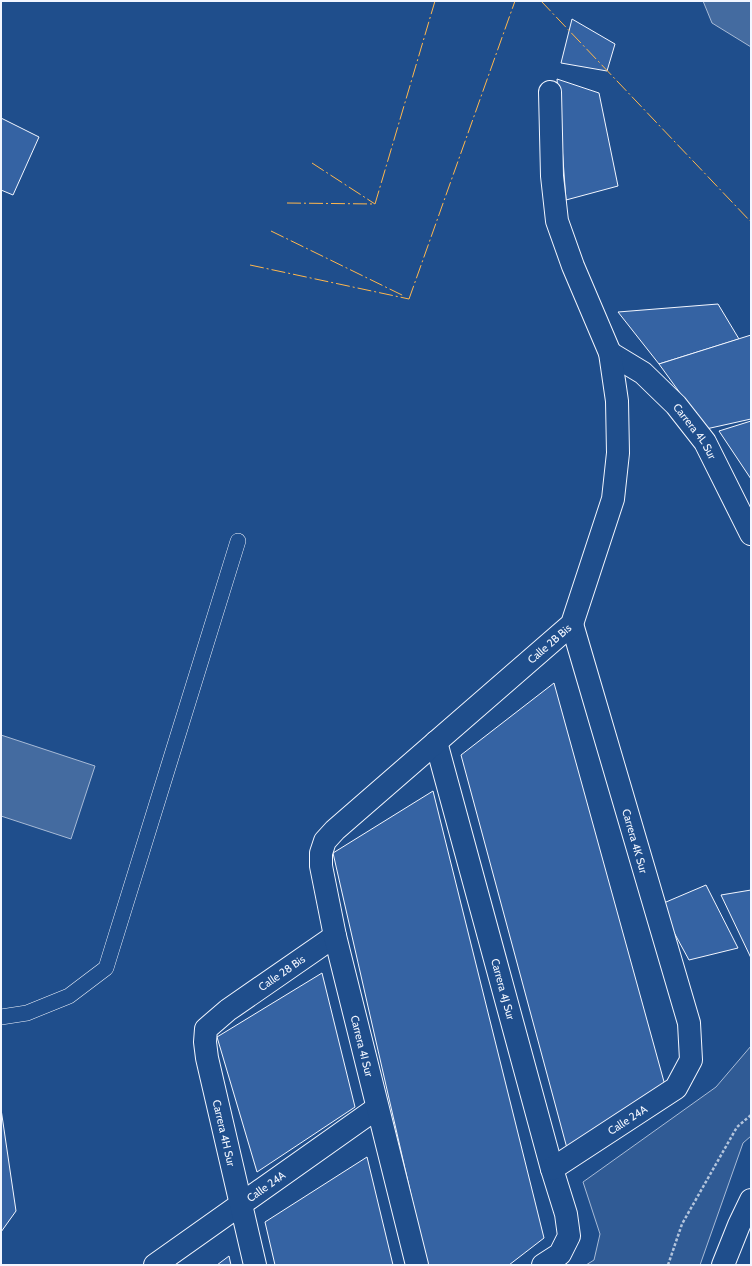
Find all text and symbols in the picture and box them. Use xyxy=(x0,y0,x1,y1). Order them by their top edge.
street label: Carrera 4L Sur xyxy=(670,400,720,462)
street label: Calle 2B Bis xyxy=(525,621,575,667)
street label: Carrera 4K Sur xyxy=(619,807,651,875)
street label: Calle 28 Bis xyxy=(256,952,308,994)
street label: Carrera 4J Sur xyxy=(488,957,518,1022)
street label: Carrera 4I Sur xyxy=(348,1014,377,1079)
street label: Carrera 4H Sur xyxy=(210,1098,239,1168)
street label: Calle 24A xyxy=(605,1102,650,1138)
street label: Calle 24A xyxy=(244,1168,288,1205)

